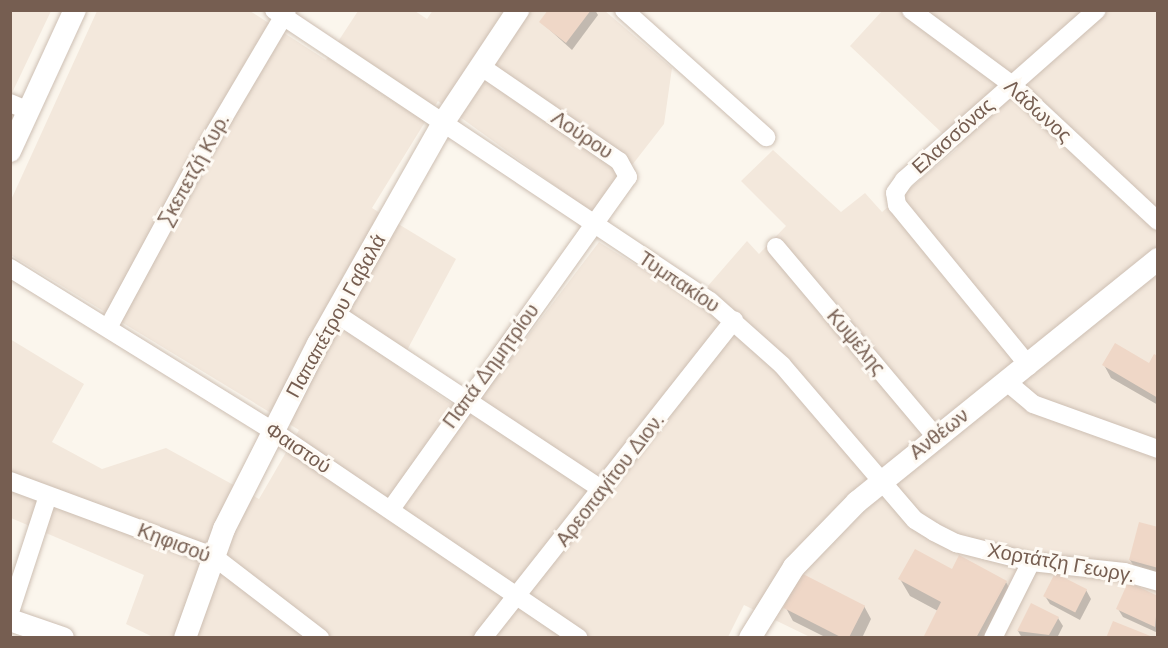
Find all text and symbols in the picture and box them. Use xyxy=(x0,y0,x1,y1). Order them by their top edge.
street label: Λάδωνος xyxy=(999,75,1077,147)
street label: Ελασσόνας xyxy=(907,93,999,179)
street label: Λούρου xyxy=(547,106,617,164)
street label: Σκεπετζή Κυρ. xyxy=(153,110,235,230)
street label: Παπαπέτρου Γαβαλά xyxy=(281,230,391,402)
street label: Τυμπακίου xyxy=(634,246,724,318)
street label: Παπά Δημητρίου xyxy=(438,299,544,433)
street label: Κυψέλης xyxy=(822,304,890,380)
street label: Ανθέων xyxy=(905,403,973,465)
street label: Αρεοπαγίτου Διον. xyxy=(551,409,669,551)
street label: Φαιστού xyxy=(261,417,335,479)
street label: Κηφισού xyxy=(134,518,214,568)
street label: Χορτάτζη Γεωργ. xyxy=(986,538,1136,588)

